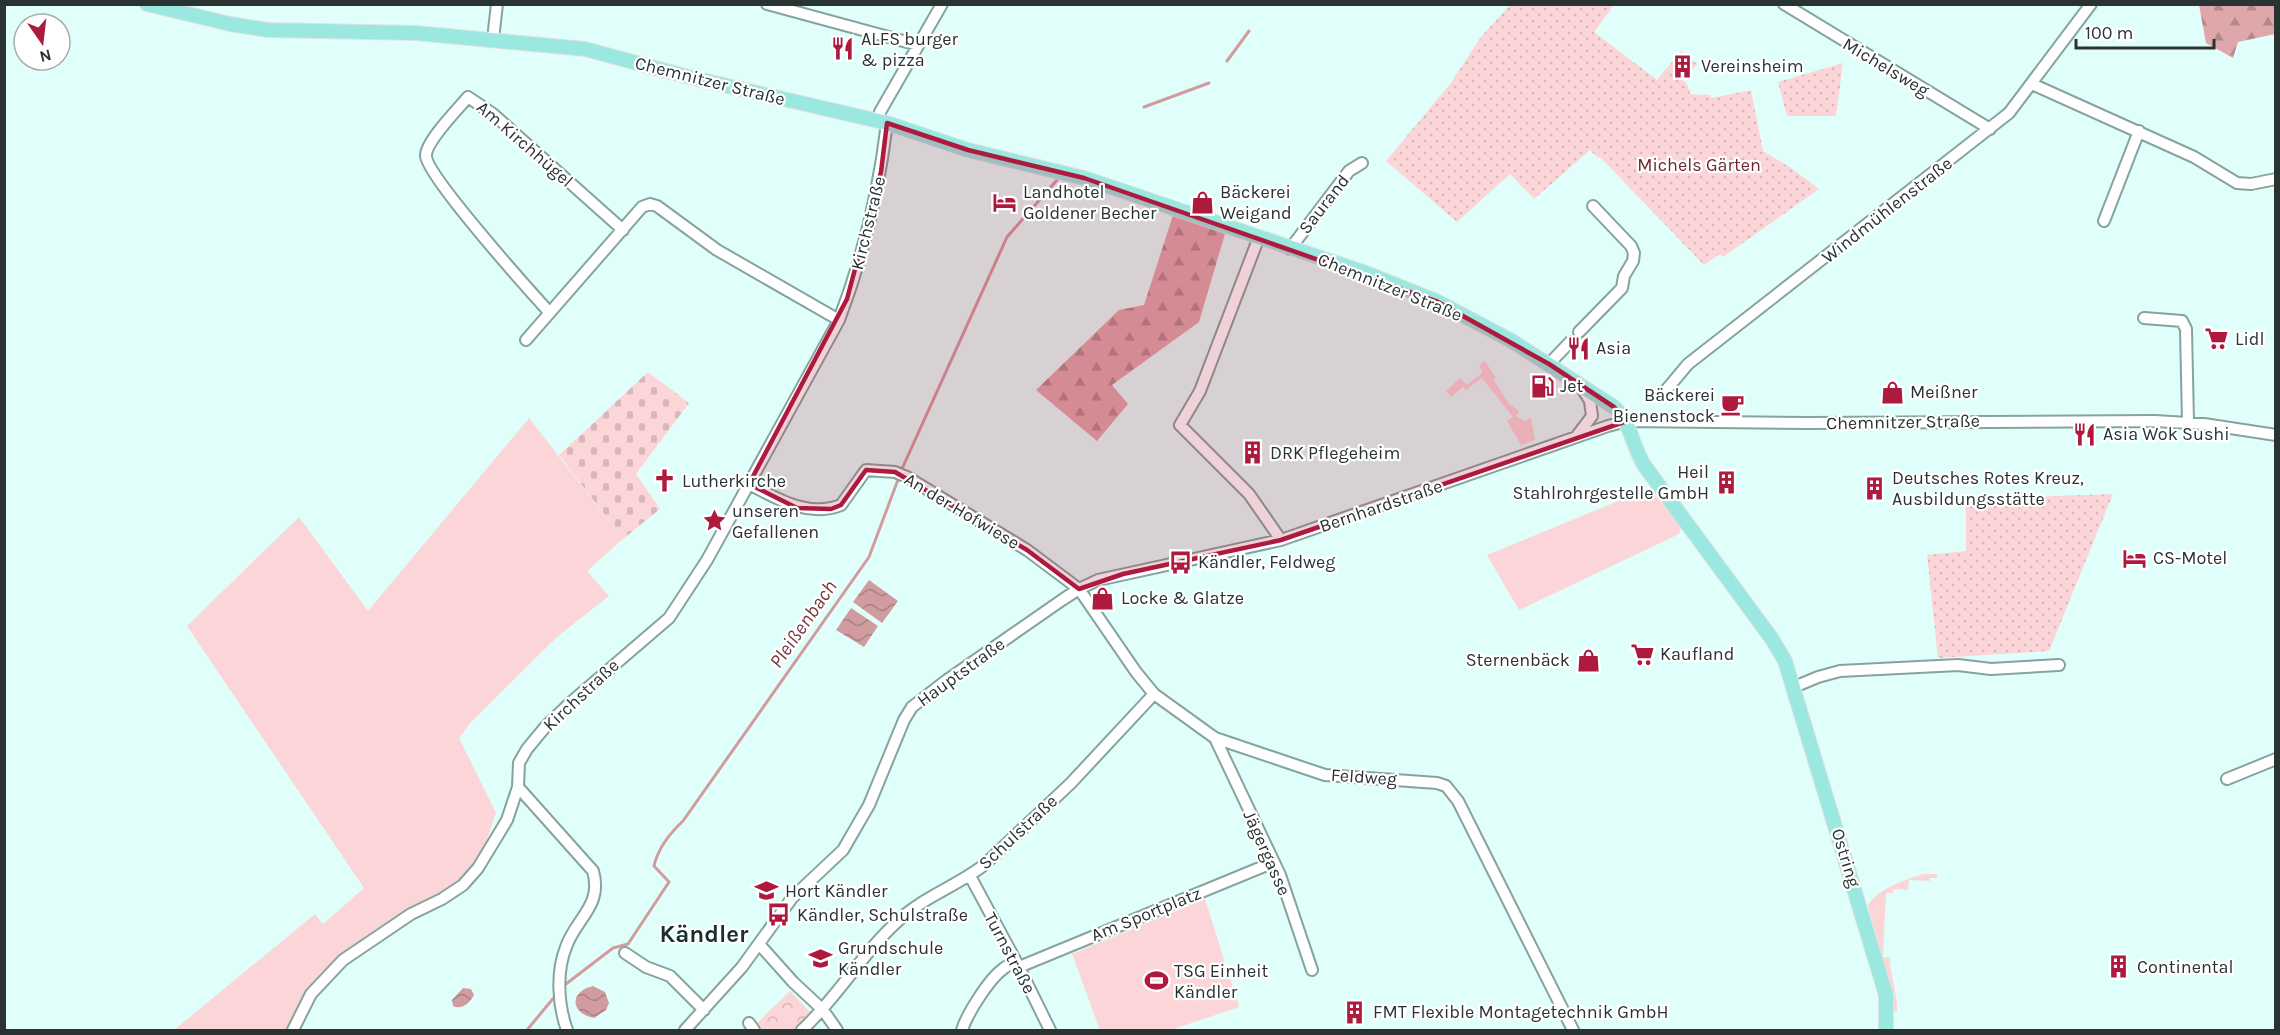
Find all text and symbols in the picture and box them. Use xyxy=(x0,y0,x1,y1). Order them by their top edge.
north arrow xyxy=(12,12,72,72)
scale bar xyxy=(2076,12,2214,50)
text: 100 m xyxy=(2085,22,2133,44)
place label: ALFS burger & pizza xyxy=(861,28,959,71)
street label: Michelsweg xyxy=(1839,33,1933,101)
restaurant icon: ALFS burger & pizza xyxy=(830,36,856,62)
text: N xyxy=(38,45,53,67)
street label: Chemnitzer Straße xyxy=(633,52,787,110)
building icon: Vereinsheim xyxy=(1670,53,1696,79)
place label: Vereinsheim xyxy=(1701,55,1804,77)
street label: Am Kirchhügel xyxy=(472,96,578,192)
street label: Windmühlenstraße xyxy=(1817,152,1957,268)
park label: Michels Gärten xyxy=(1637,154,1761,176)
street label: Saurand xyxy=(1294,170,1354,238)
street label: Kirchstraße xyxy=(846,174,890,272)
place label: Landhotel Goldener Becher xyxy=(1023,181,1157,224)
place label: Bäckerei Weigand xyxy=(1220,181,1292,224)
hotel icon: Landhotel Goldener Becher xyxy=(992,189,1018,215)
shop icon: Bäckerei Weigand xyxy=(1189,189,1215,215)
street label: Chemnitzer Straße xyxy=(1315,248,1465,326)
supermarket icon: Lidl xyxy=(2204,326,2230,352)
place label: Lidl xyxy=(2235,328,2264,350)
restaurant icon: Asia xyxy=(1565,335,1591,361)
place label: Asia xyxy=(1596,337,1631,359)
fuel station icon: Jet xyxy=(1529,373,1555,399)
place label: Jet xyxy=(1560,375,1584,397)
shop icon: Meißner xyxy=(1879,379,1905,405)
place label: Meißner xyxy=(1910,381,1978,403)
place label: Bäckerei Bienenstock xyxy=(1613,384,1715,427)
cafe icon: Bäckerei Bienenstock xyxy=(1720,392,1746,418)
street label: Chemnitzer Straße xyxy=(1826,410,1980,434)
restaurant icon: Asia Wok Sushi xyxy=(2072,421,2098,447)
place label: Asia Wok Sushi xyxy=(2103,423,2230,445)
building icon: DRK Pflegeheim xyxy=(1239,440,1265,466)
place label: DRK Pflegeheim xyxy=(1270,442,1400,464)
place label: Heil Stahlrohrgestelle GmbH xyxy=(1513,461,1709,504)
place label: Deutsches Rotes Kreuz, Ausbildungsstätte xyxy=(1892,467,2084,510)
church icon: Lutherkirche xyxy=(651,468,677,494)
street label: An der Hofwiese xyxy=(900,468,1024,554)
building icon: Heil Stahlrohrgestelle GmbH xyxy=(1714,469,1740,495)
place label: Lutherkirche xyxy=(682,470,786,492)
street label: Bernhardstraße xyxy=(1317,475,1445,537)
building icon: Deutsches Rotes Kreuz, Ausbildungsstätte xyxy=(1861,475,1887,501)
place label: unseren Gefallenen xyxy=(732,500,819,543)
place icon: unseren Gefallenen xyxy=(701,508,727,534)
hotel icon: CS-Motel xyxy=(2122,545,2148,571)
place label: CS-Motel xyxy=(2153,547,2227,569)
bus stop icon: Kändler, Feldweg xyxy=(1167,549,1193,575)
place label: Kändler, Feldweg xyxy=(1198,551,1336,573)
water label: Pleißenbach xyxy=(764,576,842,672)
shop icon: Locke & Glatze xyxy=(1090,585,1116,611)
place label: Locke & Glatze xyxy=(1121,587,1244,609)
street label: Hauptstraße xyxy=(913,633,1009,711)
supermarket icon: Kaufland xyxy=(1629,641,1655,667)
place label: Kaufland xyxy=(1660,643,1734,665)
shop icon: Sternenbäck xyxy=(1575,647,1601,673)
place label: Sternenbäck xyxy=(1466,649,1570,671)
street label: Kirchstraße xyxy=(538,654,624,736)
street label: Feldweg xyxy=(1330,764,1398,790)
street label: Schulstraße xyxy=(974,790,1062,874)
street label: Jägergasse xyxy=(1238,807,1296,899)
street label: Ostring xyxy=(1827,826,1865,890)
school or university icon: Hort Kändler xyxy=(754,878,780,904)
place label: Hort Kändler xyxy=(785,880,888,902)
street label: Am Sportplatz xyxy=(1088,882,1204,946)
bus stop icon: Kändler, Schulstraße xyxy=(766,902,792,928)
place label: Kändler, Schulstraße xyxy=(797,904,968,926)
street label: Turnstraße xyxy=(979,909,1041,997)
district label: Kändler xyxy=(660,920,749,948)
place label: Grundschule Kändler xyxy=(838,937,943,980)
school or university icon: Grundschule Kändler xyxy=(807,945,833,971)
building icon: Continental xyxy=(2106,954,2132,980)
place label: Continental xyxy=(2137,956,2234,978)
place label: TSG Einheit Kändler xyxy=(1174,960,1269,1003)
sports icon: TSG Einheit Kändler xyxy=(1143,968,1169,994)
building icon: FMT Flexible Montagetechnik GmbH xyxy=(1342,999,1368,1025)
place label: FMT Flexible Montagetechnik GmbH xyxy=(1373,1001,1668,1023)

